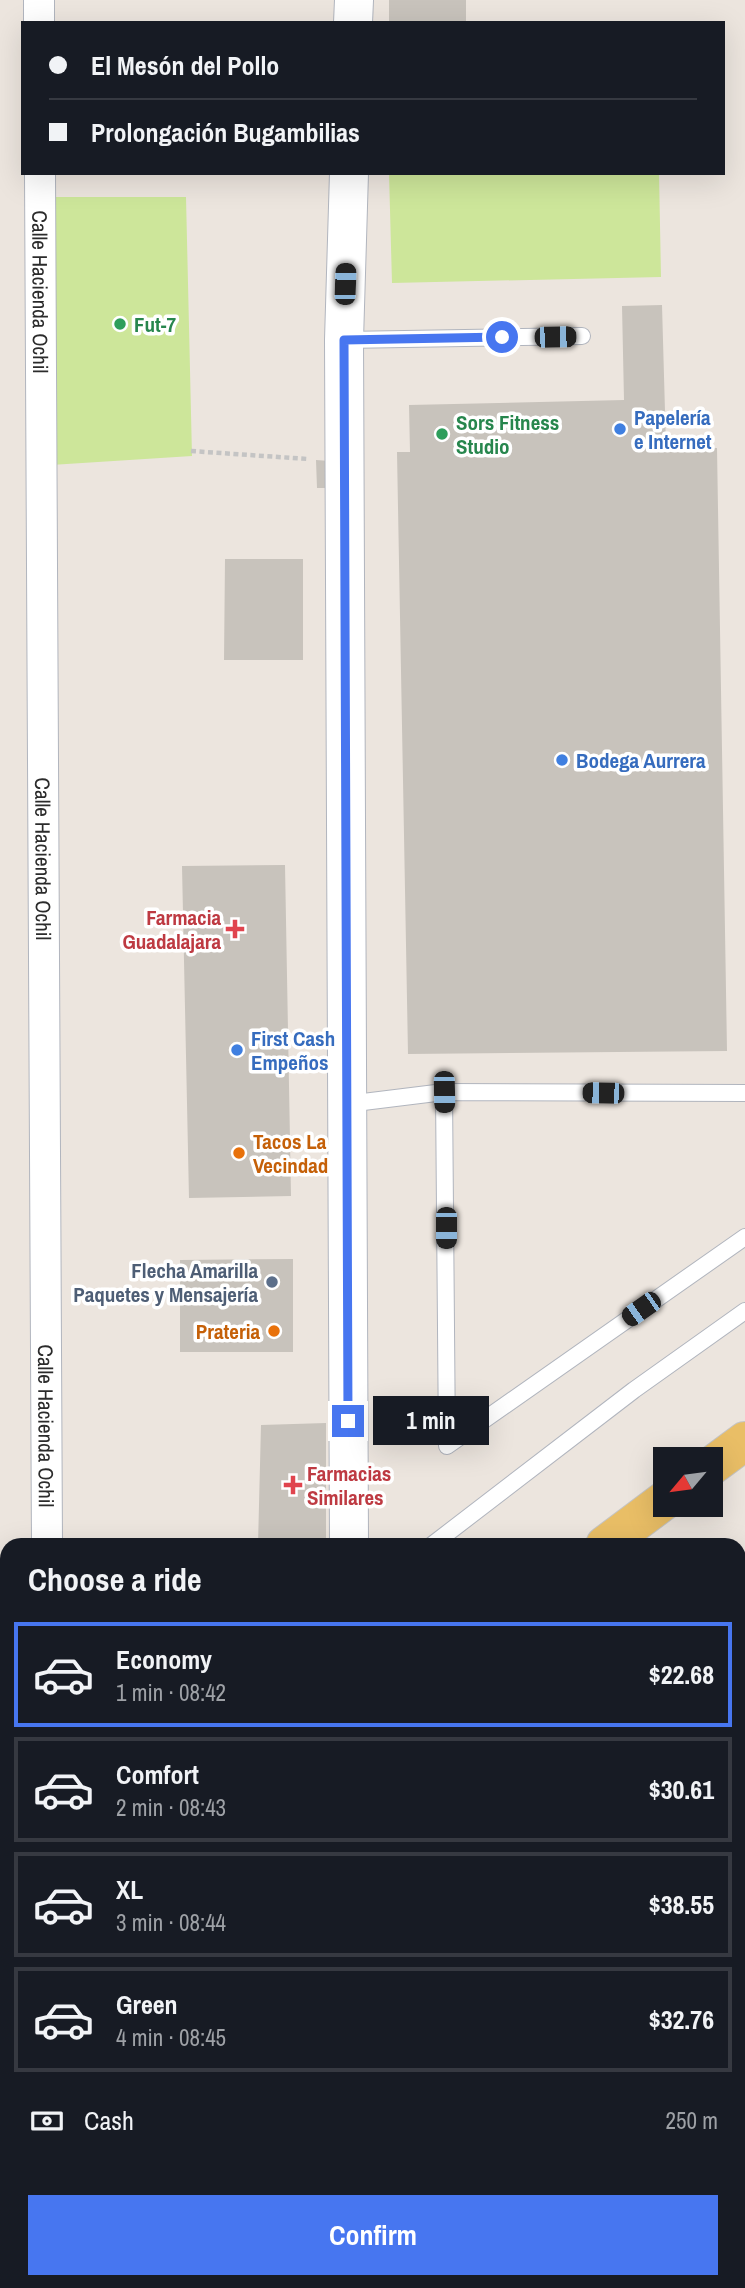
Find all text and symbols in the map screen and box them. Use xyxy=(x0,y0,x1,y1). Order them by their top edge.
text: El Mesón del Pollo xyxy=(91,48,279,83)
text: Prolongación Bugambilias xyxy=(91,115,360,150)
street label: Calle Hacienda Ochil xyxy=(26,211,56,373)
car xyxy=(334,263,357,305)
place label: Fut-7 xyxy=(134,310,177,339)
marker: Fut-7 xyxy=(112,316,128,332)
route start xyxy=(486,321,518,353)
car xyxy=(534,326,577,348)
place label: Papelería e Internet xyxy=(634,403,712,456)
place label: Sors Fitness Studio xyxy=(456,408,559,461)
marker: Papelería e Internet xyxy=(612,421,628,437)
marker: Sors Fitness Studio xyxy=(434,426,450,442)
place label: Bodega Aurrera xyxy=(576,746,706,775)
marker: Bodega Aurrera xyxy=(554,752,570,768)
street label: Calle Hacienda Ochil xyxy=(29,778,58,940)
place label: Farmacia Guadalajara xyxy=(122,903,221,956)
marker: Farmacia Guadalajara xyxy=(227,921,243,937)
place label: First Cash Empeños xyxy=(251,1024,335,1077)
marker: First Cash Empeños xyxy=(229,1042,245,1058)
car xyxy=(434,1071,455,1113)
car xyxy=(582,1082,625,1104)
place label: Tacos La Vecindad xyxy=(253,1127,328,1180)
marker: Tacos La Vecindad xyxy=(231,1145,247,1161)
car xyxy=(436,1207,457,1249)
place label: Flecha Amarilla Paquetes y Mensajería xyxy=(73,1256,258,1309)
marker: Flecha Amarilla Paquetes y Mensajería xyxy=(264,1274,280,1290)
car xyxy=(618,1288,665,1330)
place label: Prateria xyxy=(196,1317,260,1346)
marker: Prateria xyxy=(266,1323,282,1339)
street label: Calle Hacienda Ochil xyxy=(31,1344,61,1507)
callout: 1 min xyxy=(372,1396,488,1446)
route end xyxy=(332,1405,364,1437)
text: 1 min xyxy=(406,1405,456,1436)
north arrow xyxy=(653,1447,723,1517)
map controls xyxy=(653,1447,723,1517)
place label: Farmacias Similares xyxy=(307,1459,391,1512)
marker: Farmacias Similares xyxy=(285,1477,301,1493)
text: Choose a ride xyxy=(28,1558,202,1601)
text: Economy xyxy=(116,1642,212,1677)
icon: car xyxy=(32,1643,95,1706)
text: $22.68 xyxy=(649,1657,714,1692)
text: 1 min · 08:42 xyxy=(116,1677,226,1708)
text: Comfort xyxy=(116,1757,199,1792)
icon: car xyxy=(32,1758,95,1821)
text: $30.61 xyxy=(649,1772,714,1807)
text: 2 min · 08:43 xyxy=(116,1792,226,1823)
text: XL xyxy=(116,1872,143,1907)
icon: car xyxy=(32,1873,95,1936)
text: $38.55 xyxy=(649,1887,714,1922)
text: 3 min · 08:44 xyxy=(116,1907,226,1938)
text: Green xyxy=(116,1987,178,2022)
icon: car xyxy=(32,1988,95,2051)
text: $32.76 xyxy=(649,2002,714,2037)
text: 4 min · 08:45 xyxy=(116,2022,226,2053)
icon: cash xyxy=(28,2102,66,2140)
text: Cash xyxy=(84,2103,134,2138)
text: 250 m xyxy=(666,2105,718,2136)
button: Confirm xyxy=(28,2195,718,2275)

